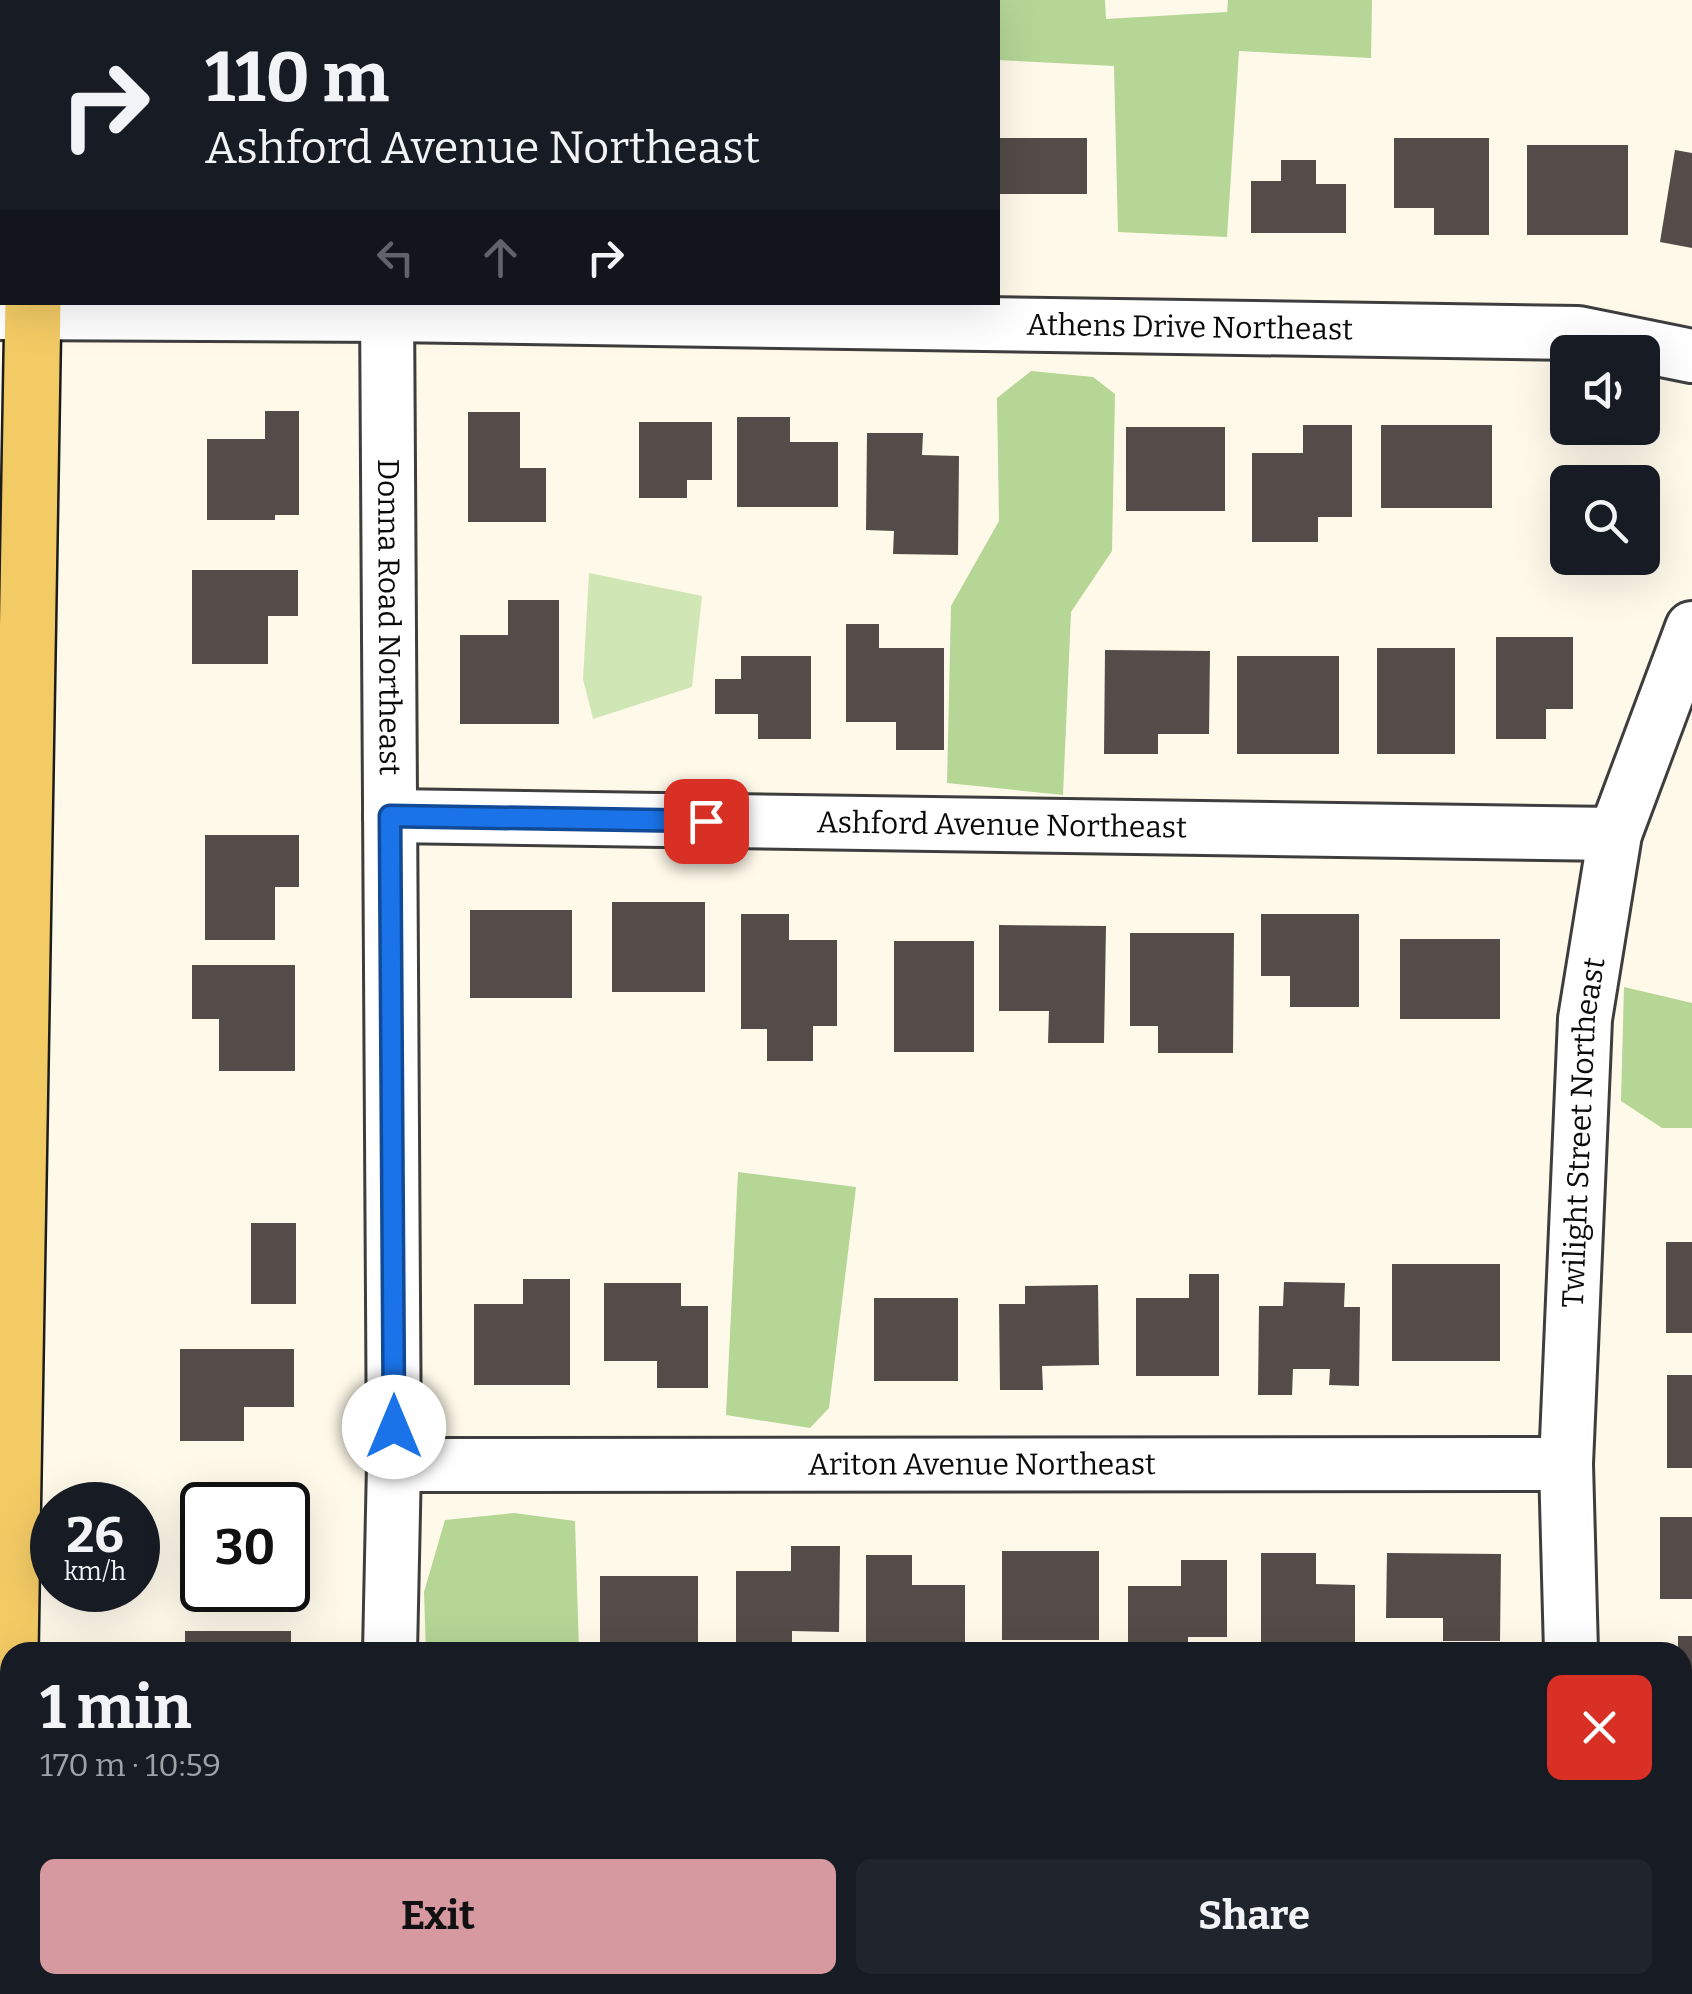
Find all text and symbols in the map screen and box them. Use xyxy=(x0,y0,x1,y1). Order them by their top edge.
text: 110 m xyxy=(205,36,389,120)
icon: right xyxy=(40,40,170,170)
text: Ashford Avenue Northeast xyxy=(205,121,760,175)
icon: left xyxy=(368,230,423,285)
icon: ahead xyxy=(473,230,528,285)
icon: right xyxy=(578,230,633,285)
street label: Athens Drive Northeast xyxy=(1026,307,1353,348)
map controls xyxy=(1550,335,1660,575)
button: sound xyxy=(1550,335,1660,445)
street label: Donna Road Northeast xyxy=(370,459,408,776)
button: search xyxy=(1550,465,1660,575)
pin xyxy=(664,779,749,864)
icon: arrive xyxy=(679,794,734,849)
street label: Ashford Avenue Northeast xyxy=(817,804,1187,846)
street label: Twilight Street Northeast xyxy=(1555,955,1613,1309)
position arrow xyxy=(342,1375,446,1479)
street label: Ariton Avenue Northeast xyxy=(808,1446,1156,1483)
speed limit sign: 30 xyxy=(180,1482,310,1612)
text: 26 xyxy=(66,1505,124,1565)
text: km/h xyxy=(64,1557,126,1587)
text: 1 min xyxy=(40,1672,192,1744)
button: close xyxy=(1547,1675,1652,1780)
text: 170 m · 10:59 xyxy=(40,1746,221,1784)
button: Exit xyxy=(40,1859,836,1974)
button: Share xyxy=(856,1859,1652,1974)

